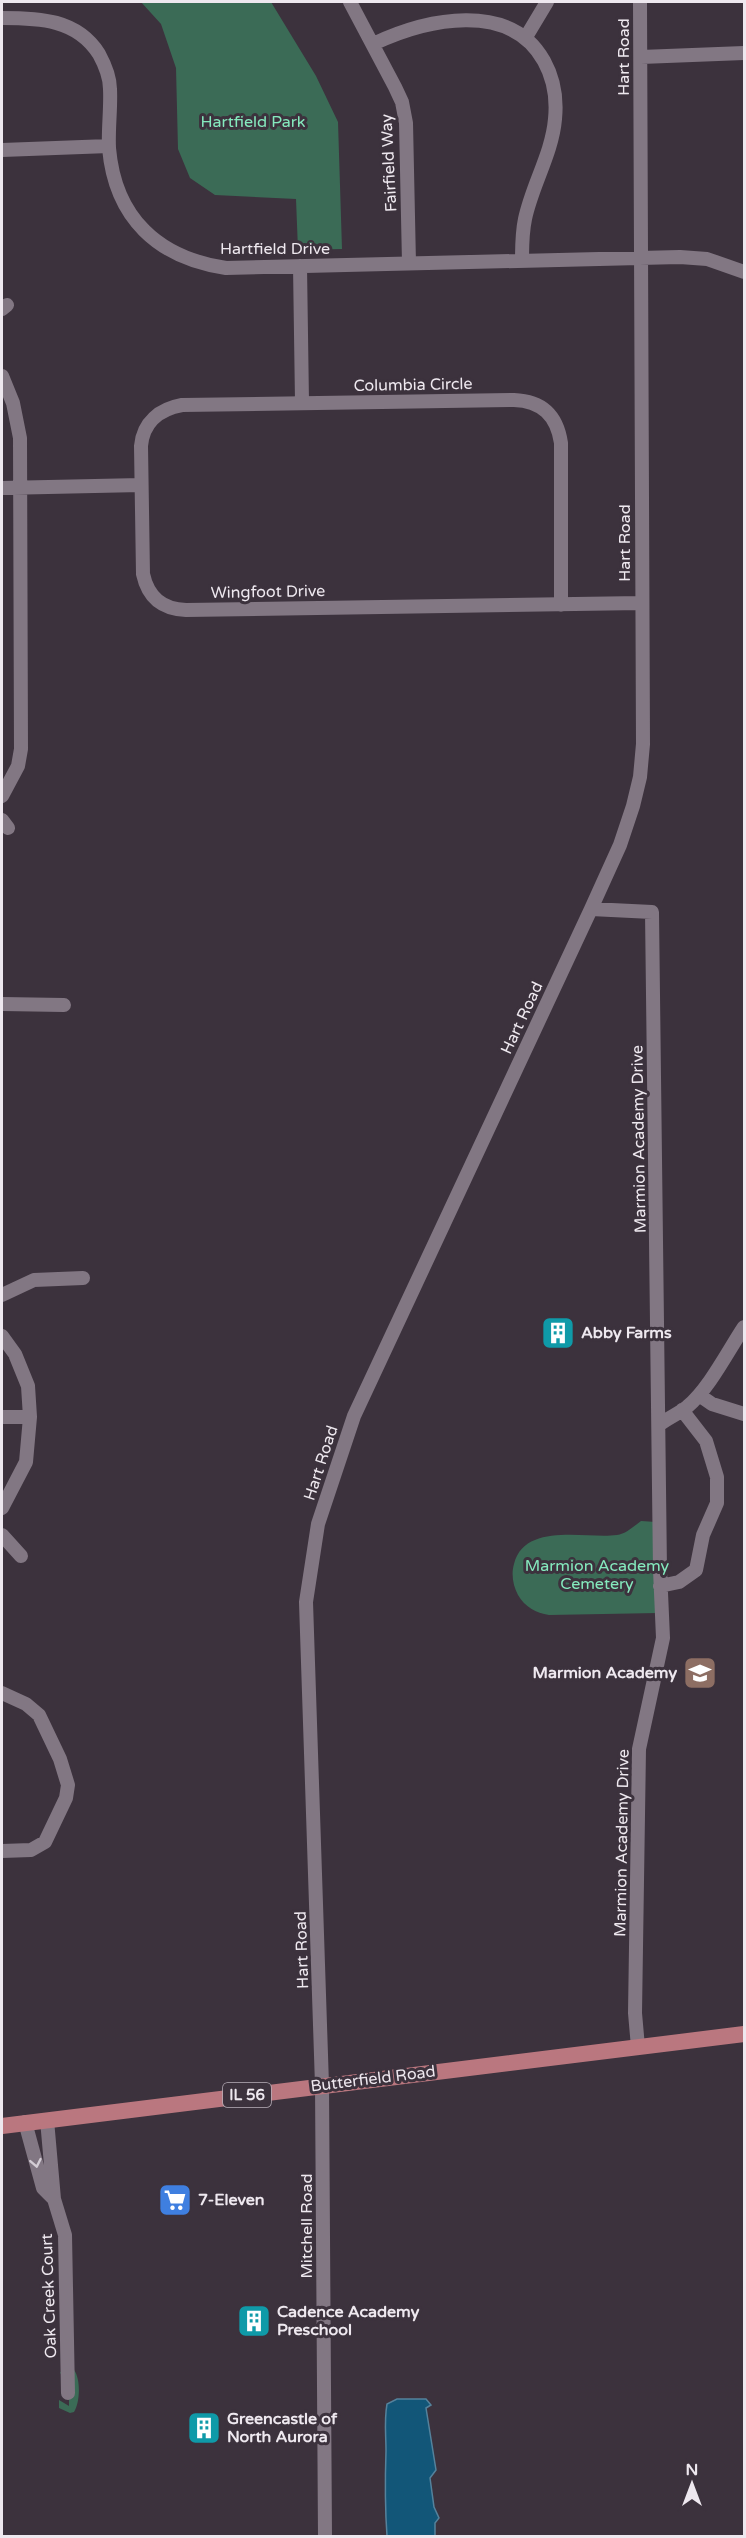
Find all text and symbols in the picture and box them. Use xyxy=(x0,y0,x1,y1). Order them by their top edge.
street label: Hart Road xyxy=(614,18,634,96)
park label: Hartfield Park xyxy=(201,112,306,132)
street label: Fairfield Way xyxy=(376,113,402,213)
street label: Hartfield Drive xyxy=(220,239,330,259)
street label: Columbia Circle xyxy=(353,374,473,396)
street label: Hart Road xyxy=(615,504,635,582)
street label: Wingfoot Drive xyxy=(211,581,325,603)
street label: Hart Road xyxy=(497,979,547,1057)
street label: Marmion Academy Drive xyxy=(627,1045,651,1233)
building icon: Abby Farms xyxy=(540,1315,576,1351)
place label: Abby Farms xyxy=(581,1323,672,1343)
street label: Hart Road xyxy=(299,1423,343,1503)
park label: Marmion Academy Cemetery xyxy=(525,1556,670,1594)
school or university icon: Marmion Academy xyxy=(682,1655,718,1691)
place label: Marmion Academy xyxy=(533,1663,677,1683)
street label: Marmion Academy Drive xyxy=(610,1749,634,1937)
street label: Hart Road xyxy=(291,1911,313,1989)
street label: Butterfield Road xyxy=(309,2061,437,2097)
road number: IL 56 xyxy=(223,2083,271,2107)
one-way arrow xyxy=(29,2157,42,2167)
street label: Mitchell Road xyxy=(297,2174,317,2278)
supermarket icon: 7-Eleven xyxy=(157,2182,193,2218)
place label: 7-Eleven xyxy=(198,2190,265,2210)
street label: Oak Creek Court xyxy=(37,2233,61,2359)
place label: Cadence Academy Preschool xyxy=(277,2302,420,2340)
building icon: Cadence Academy Preschool xyxy=(236,2303,272,2339)
place label: Greencastle of North Aurora xyxy=(227,2409,338,2447)
building icon: Greencastle of North Aurora xyxy=(186,2410,222,2446)
north arrow xyxy=(662,2454,722,2514)
text: N xyxy=(686,2460,698,2480)

